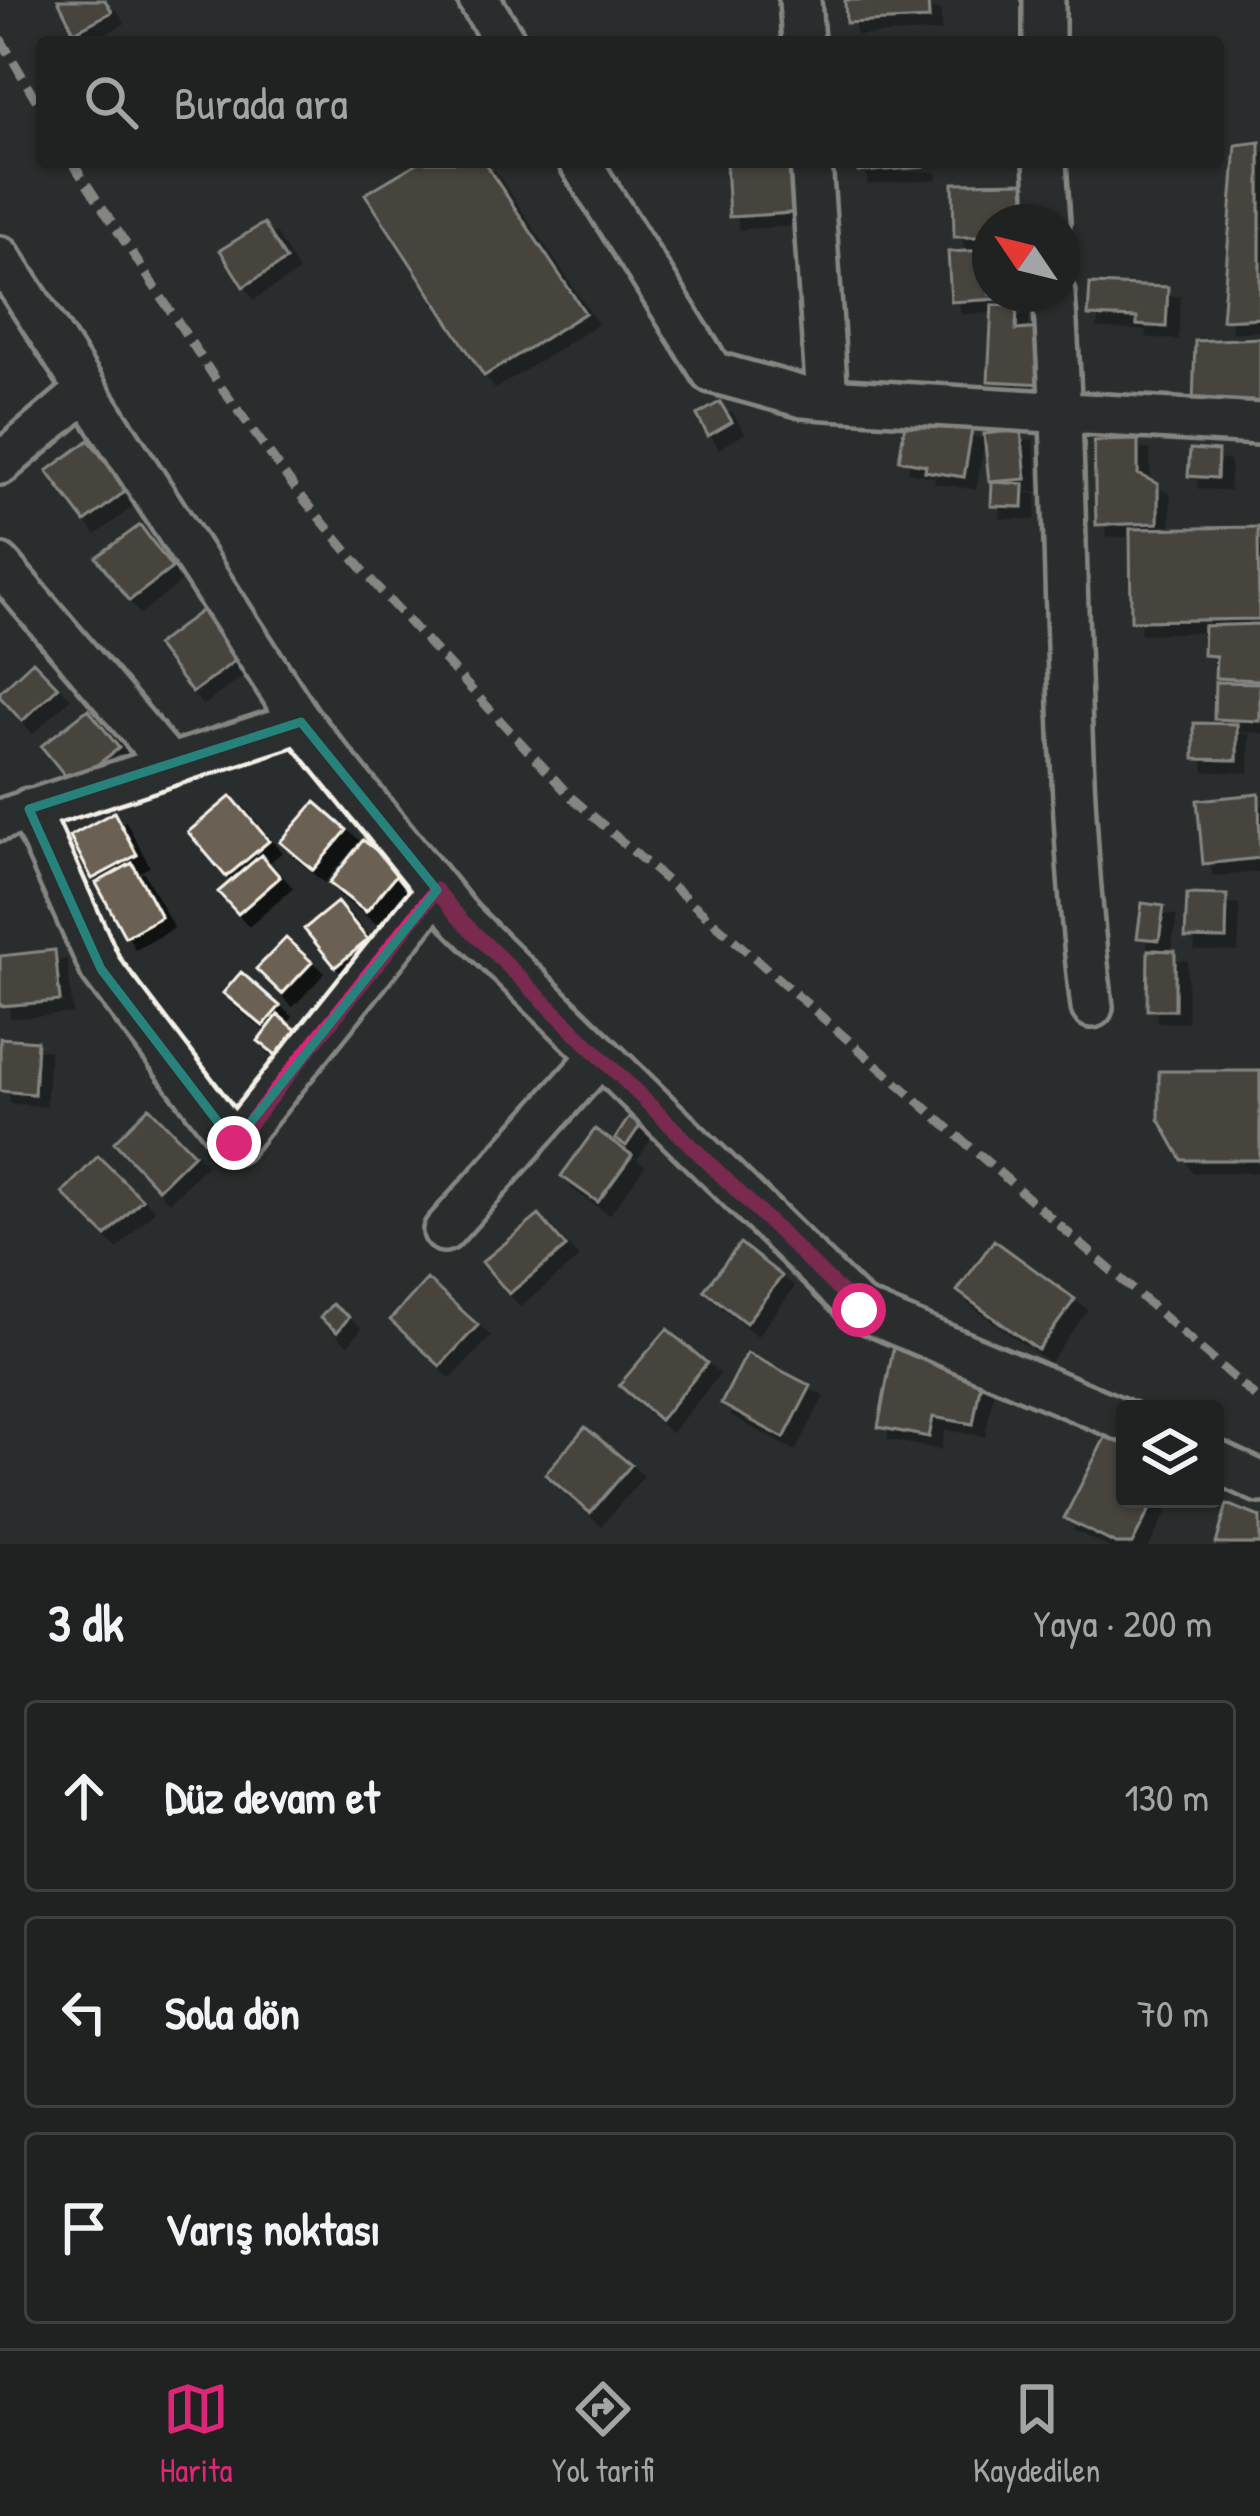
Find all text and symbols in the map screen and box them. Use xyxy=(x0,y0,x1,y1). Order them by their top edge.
search box xyxy=(36,36,1224,168)
icon: search xyxy=(78,69,144,135)
text: Burada ara xyxy=(174,72,348,133)
north arrow xyxy=(972,204,1080,312)
route end xyxy=(207,1116,261,1170)
route start xyxy=(832,1283,886,1337)
map controls xyxy=(1116,1400,1224,1508)
button: layers xyxy=(1116,1400,1224,1508)
text: 3 dk xyxy=(48,1588,124,1657)
text: Yaya · 200 m xyxy=(1033,1596,1212,1649)
icon: ahead xyxy=(51,1763,117,1829)
text: Düz devam et xyxy=(165,1766,379,1827)
text: 130 m xyxy=(1124,1770,1209,1823)
icon: left xyxy=(51,1979,117,2045)
text: Sola dön xyxy=(165,1982,300,2043)
text: 70 m xyxy=(1137,1986,1209,2039)
icon: arrive xyxy=(51,2195,117,2261)
text: Varış noktası xyxy=(165,2198,381,2259)
tab: Harita xyxy=(160,2376,232,2492)
tab: Yol tarifi xyxy=(552,2376,654,2492)
tab: Kaydedilen xyxy=(973,2376,1100,2492)

